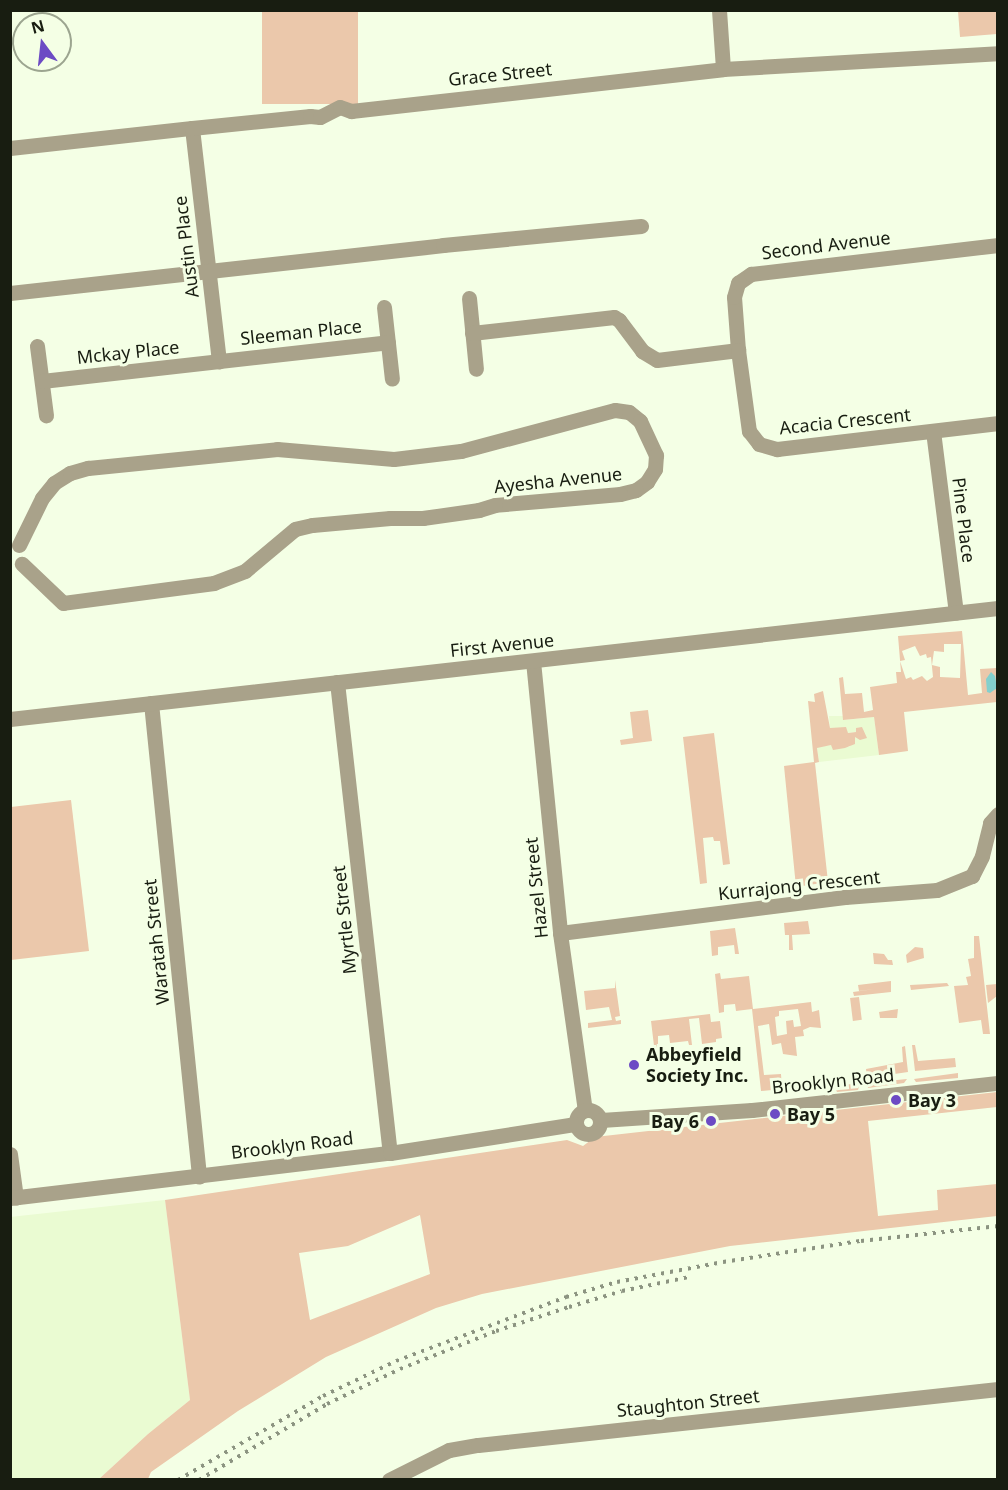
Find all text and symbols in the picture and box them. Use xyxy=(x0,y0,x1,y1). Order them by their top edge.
north arrow xyxy=(12,12,72,72)
text: N xyxy=(29,14,47,39)
street label: Grace Street xyxy=(447,58,553,90)
street label: Austin Place xyxy=(169,195,203,299)
street label: Second Avenue xyxy=(760,226,892,264)
street label: Sleeman Place xyxy=(239,315,363,349)
street label: Mckay Place xyxy=(76,336,180,368)
street label: Acacia Crescent xyxy=(778,403,912,439)
street label: Ayesha Avenue xyxy=(493,463,623,497)
street label: Pine Place xyxy=(948,476,980,564)
street label: First Avenue xyxy=(449,629,555,661)
street label: Hazel Street xyxy=(520,836,552,940)
street label: Myrtle Street xyxy=(328,865,360,975)
street label: Kurrajong Crescent xyxy=(717,866,881,904)
street label: Waratah Street xyxy=(139,878,173,1006)
place label: Abbeyfield Society Inc. xyxy=(646,1044,748,1086)
marker: Abbeyfield Society Inc. xyxy=(627,1058,641,1072)
street label: Brooklyn Road xyxy=(771,1064,895,1098)
place label: Bay 3 xyxy=(908,1089,956,1111)
marker: Bay 3 xyxy=(889,1093,903,1107)
place label: Bay 5 xyxy=(787,1103,835,1125)
marker: Bay 5 xyxy=(768,1107,782,1121)
place label: Bay 6 xyxy=(651,1110,699,1132)
marker: Bay 6 xyxy=(704,1114,718,1128)
street label: Brooklyn Road xyxy=(230,1127,354,1163)
street label: Staughton Street xyxy=(616,1385,760,1421)

